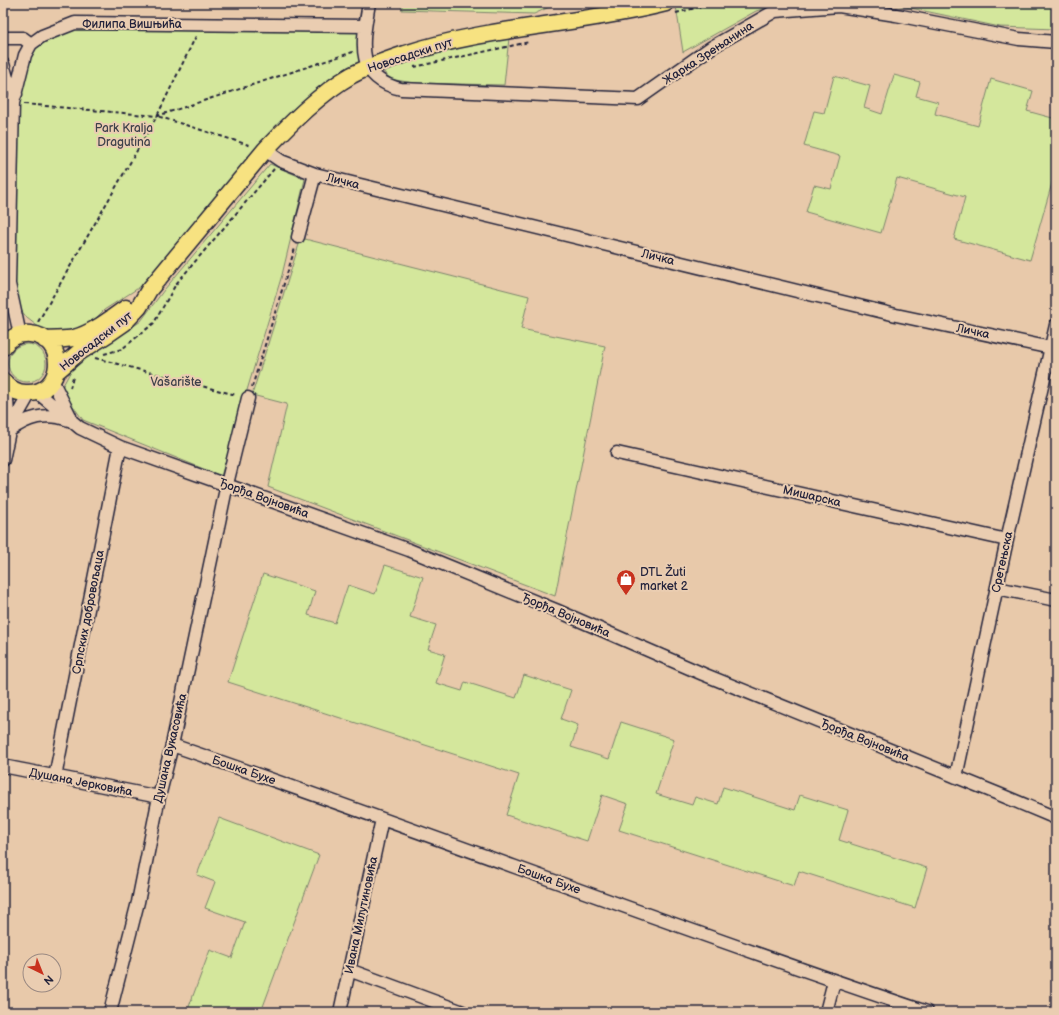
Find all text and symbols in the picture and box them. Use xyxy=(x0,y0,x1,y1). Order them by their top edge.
street label: Филипа Вишњића xyxy=(82,17,182,32)
street label: Жарка Зрењанина xyxy=(660,18,756,88)
street label: Новосадски пут xyxy=(366,35,455,76)
park label: Park Kralja Dragutina xyxy=(95,121,153,150)
street label: Личка xyxy=(324,170,361,193)
street label: Личка xyxy=(639,246,676,269)
street label: Новосадски пут xyxy=(57,308,136,374)
street label: Личка xyxy=(954,320,991,342)
park label: Vašarište xyxy=(151,375,201,390)
street label: Ђорђа Војновића xyxy=(217,475,311,522)
street label: Мишарска xyxy=(781,483,842,510)
street label: Сретењска xyxy=(989,530,1016,594)
street label: Српских добровољаца xyxy=(69,549,108,675)
place label: DTL Žuti market 2 xyxy=(640,564,688,594)
shop icon: DTL Žuti market 2 xyxy=(615,568,637,596)
street label: Ђорђа Војновића xyxy=(519,590,612,641)
street label: Душана Вукасовића xyxy=(151,692,190,804)
street label: Ђорђа Војновића xyxy=(818,716,911,765)
street label: Бошка Бухе xyxy=(210,753,278,788)
street label: Душана Јерковића xyxy=(28,765,134,800)
street label: Ивана Милутиновића xyxy=(342,855,381,975)
street label: Бошка Бухе xyxy=(515,861,583,898)
north arrow xyxy=(22,953,62,993)
text: N xyxy=(41,972,56,988)

